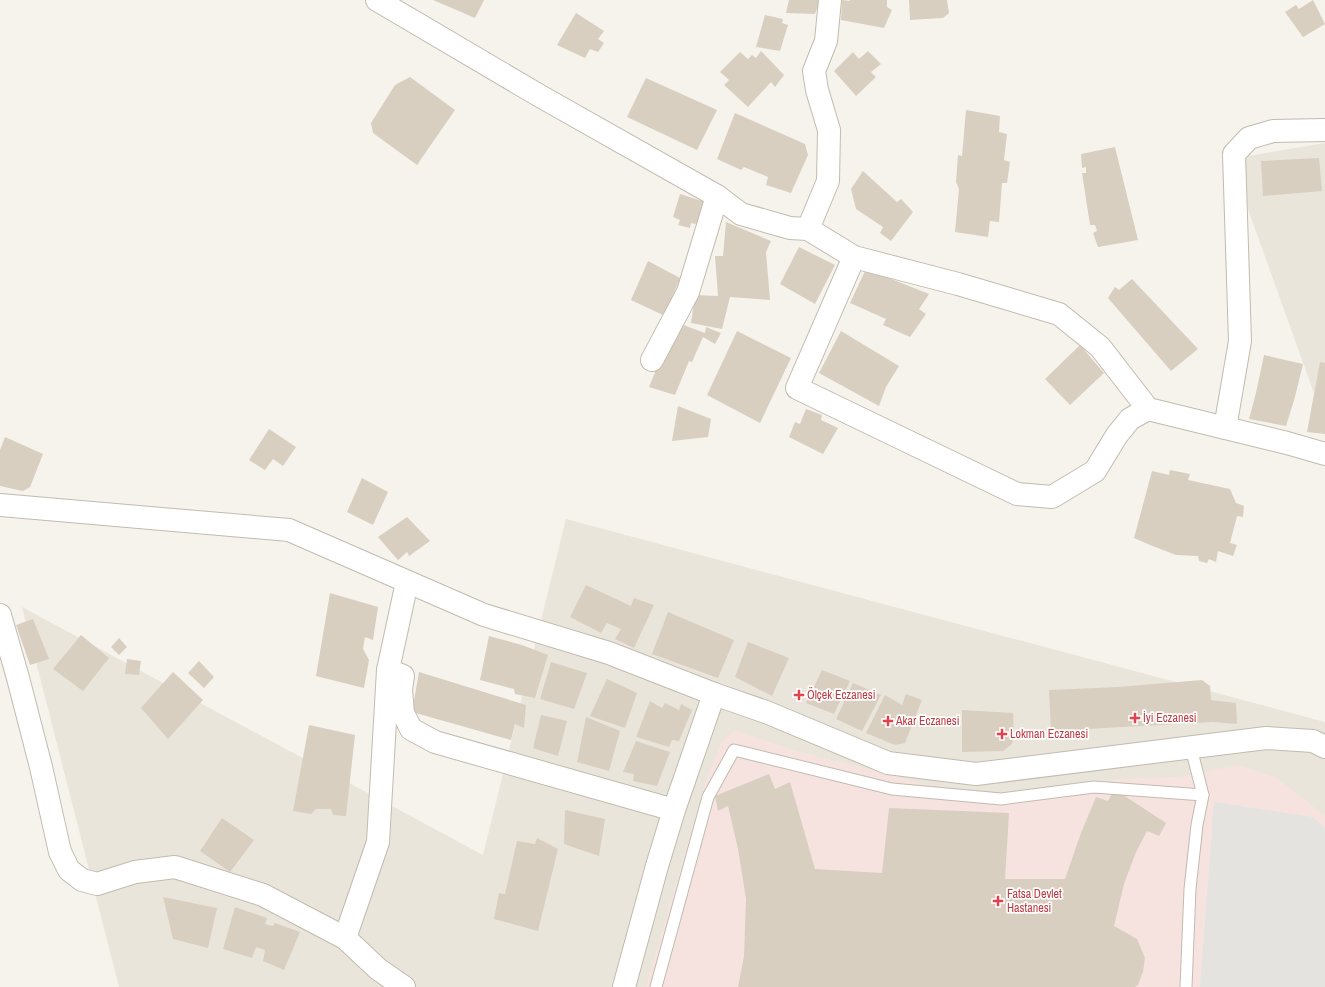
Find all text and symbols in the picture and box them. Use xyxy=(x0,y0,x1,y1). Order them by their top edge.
place label: Ölçek Eczanesi xyxy=(807,686,875,703)
marker: Ölçek Eczanesi xyxy=(794,690,804,700)
place label: İyi Eczanesi xyxy=(1143,710,1197,726)
place label: Akar Eczanesi xyxy=(895,713,959,729)
marker: İyi Eczanesi xyxy=(1130,713,1140,723)
marker: Akar Eczanesi xyxy=(883,716,893,726)
place label: Lokman Eczanesi xyxy=(1010,726,1088,742)
marker: Lokman Eczanesi xyxy=(997,729,1007,739)
place label: Fatsa Devlet Hastanesi xyxy=(1007,886,1062,916)
marker: Fatsa Devlet Hastanesi xyxy=(992,895,1004,907)

